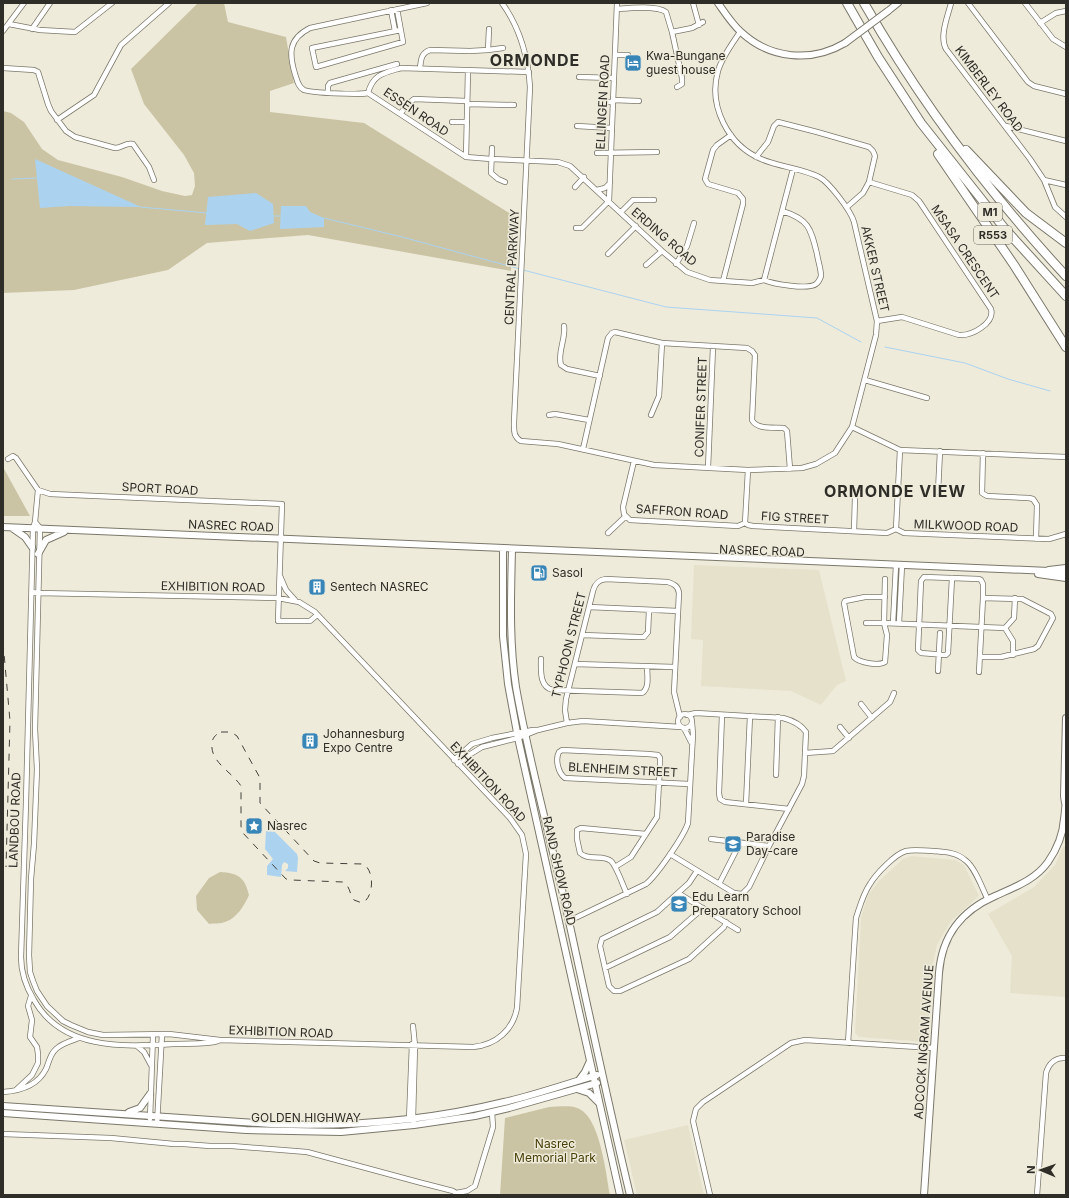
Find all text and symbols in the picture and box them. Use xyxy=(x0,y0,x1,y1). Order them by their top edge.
street label: KIMBERLEY ROAD xyxy=(952,43,1027,135)
place label: Kwa-Bungane guest house xyxy=(646,48,726,77)
district label: ORMONDE xyxy=(490,50,580,70)
hotel icon: Kwa-Bungane guest house xyxy=(623,53,643,73)
street label: ELLINGEN ROAD xyxy=(593,54,612,150)
street label: ESSEN ROAD xyxy=(381,84,452,139)
street label: MSASA CRESCENT xyxy=(928,202,1003,302)
road number: M1 xyxy=(978,203,1002,221)
street label: ERDING ROAD xyxy=(629,204,700,269)
street label: CENTRAL PARKWAY xyxy=(501,208,522,326)
street label: AKKER STREET xyxy=(858,224,893,314)
road number: R553 xyxy=(974,226,1012,244)
street label: CONIFER STREET xyxy=(691,356,710,458)
street label: SPORT ROAD xyxy=(121,479,199,498)
district label: ORMONDE VIEW xyxy=(824,481,966,501)
street label: SAFFRON ROAD xyxy=(635,501,729,522)
street label: FIG STREET xyxy=(761,508,830,527)
street label: MILKWOOD ROAD xyxy=(914,516,1019,535)
street label: NASREC ROAD xyxy=(188,517,274,534)
street label: NASREC ROAD xyxy=(719,542,805,559)
fuel station icon: Sasol xyxy=(529,563,549,583)
place label: Sasol xyxy=(552,565,583,580)
building icon: Sentech NASREC xyxy=(307,577,327,597)
street label: EXHIBITION ROAD xyxy=(161,578,265,595)
place label: Sentech NASREC xyxy=(330,579,429,594)
street label: TYPHOON STREET xyxy=(548,590,589,699)
place label: Johannesburg Expo Centre xyxy=(323,726,405,755)
building icon: Johannesburg Expo Centre xyxy=(300,731,320,751)
street label: EXHIBITION ROAD xyxy=(447,738,530,825)
street label: BLENHEIM STREET xyxy=(568,759,678,780)
street label: LANDBOU ROAD xyxy=(5,772,24,868)
street label: RAND SHOW ROAD xyxy=(540,815,579,927)
place icon: Nasrec xyxy=(244,816,264,836)
place label: Nasrec xyxy=(267,818,307,833)
place label: Paradise Day-care xyxy=(746,829,798,858)
school or university icon: Paradise Day-care xyxy=(723,834,743,854)
place label: Edu Learn Preparatory School xyxy=(692,889,801,918)
school or university icon: Edu Learn Preparatory School xyxy=(669,894,689,914)
street label: ADCOCK INGRAM AVENUE xyxy=(911,964,936,1120)
street label: EXHIBITION ROAD xyxy=(228,1022,334,1041)
street label: GOLDEN HIGHWAY xyxy=(251,1110,361,1125)
park label: Nasrec Memorial Park xyxy=(514,1136,596,1165)
north arrow xyxy=(1021,1150,1061,1190)
text: N xyxy=(1024,1165,1038,1174)

